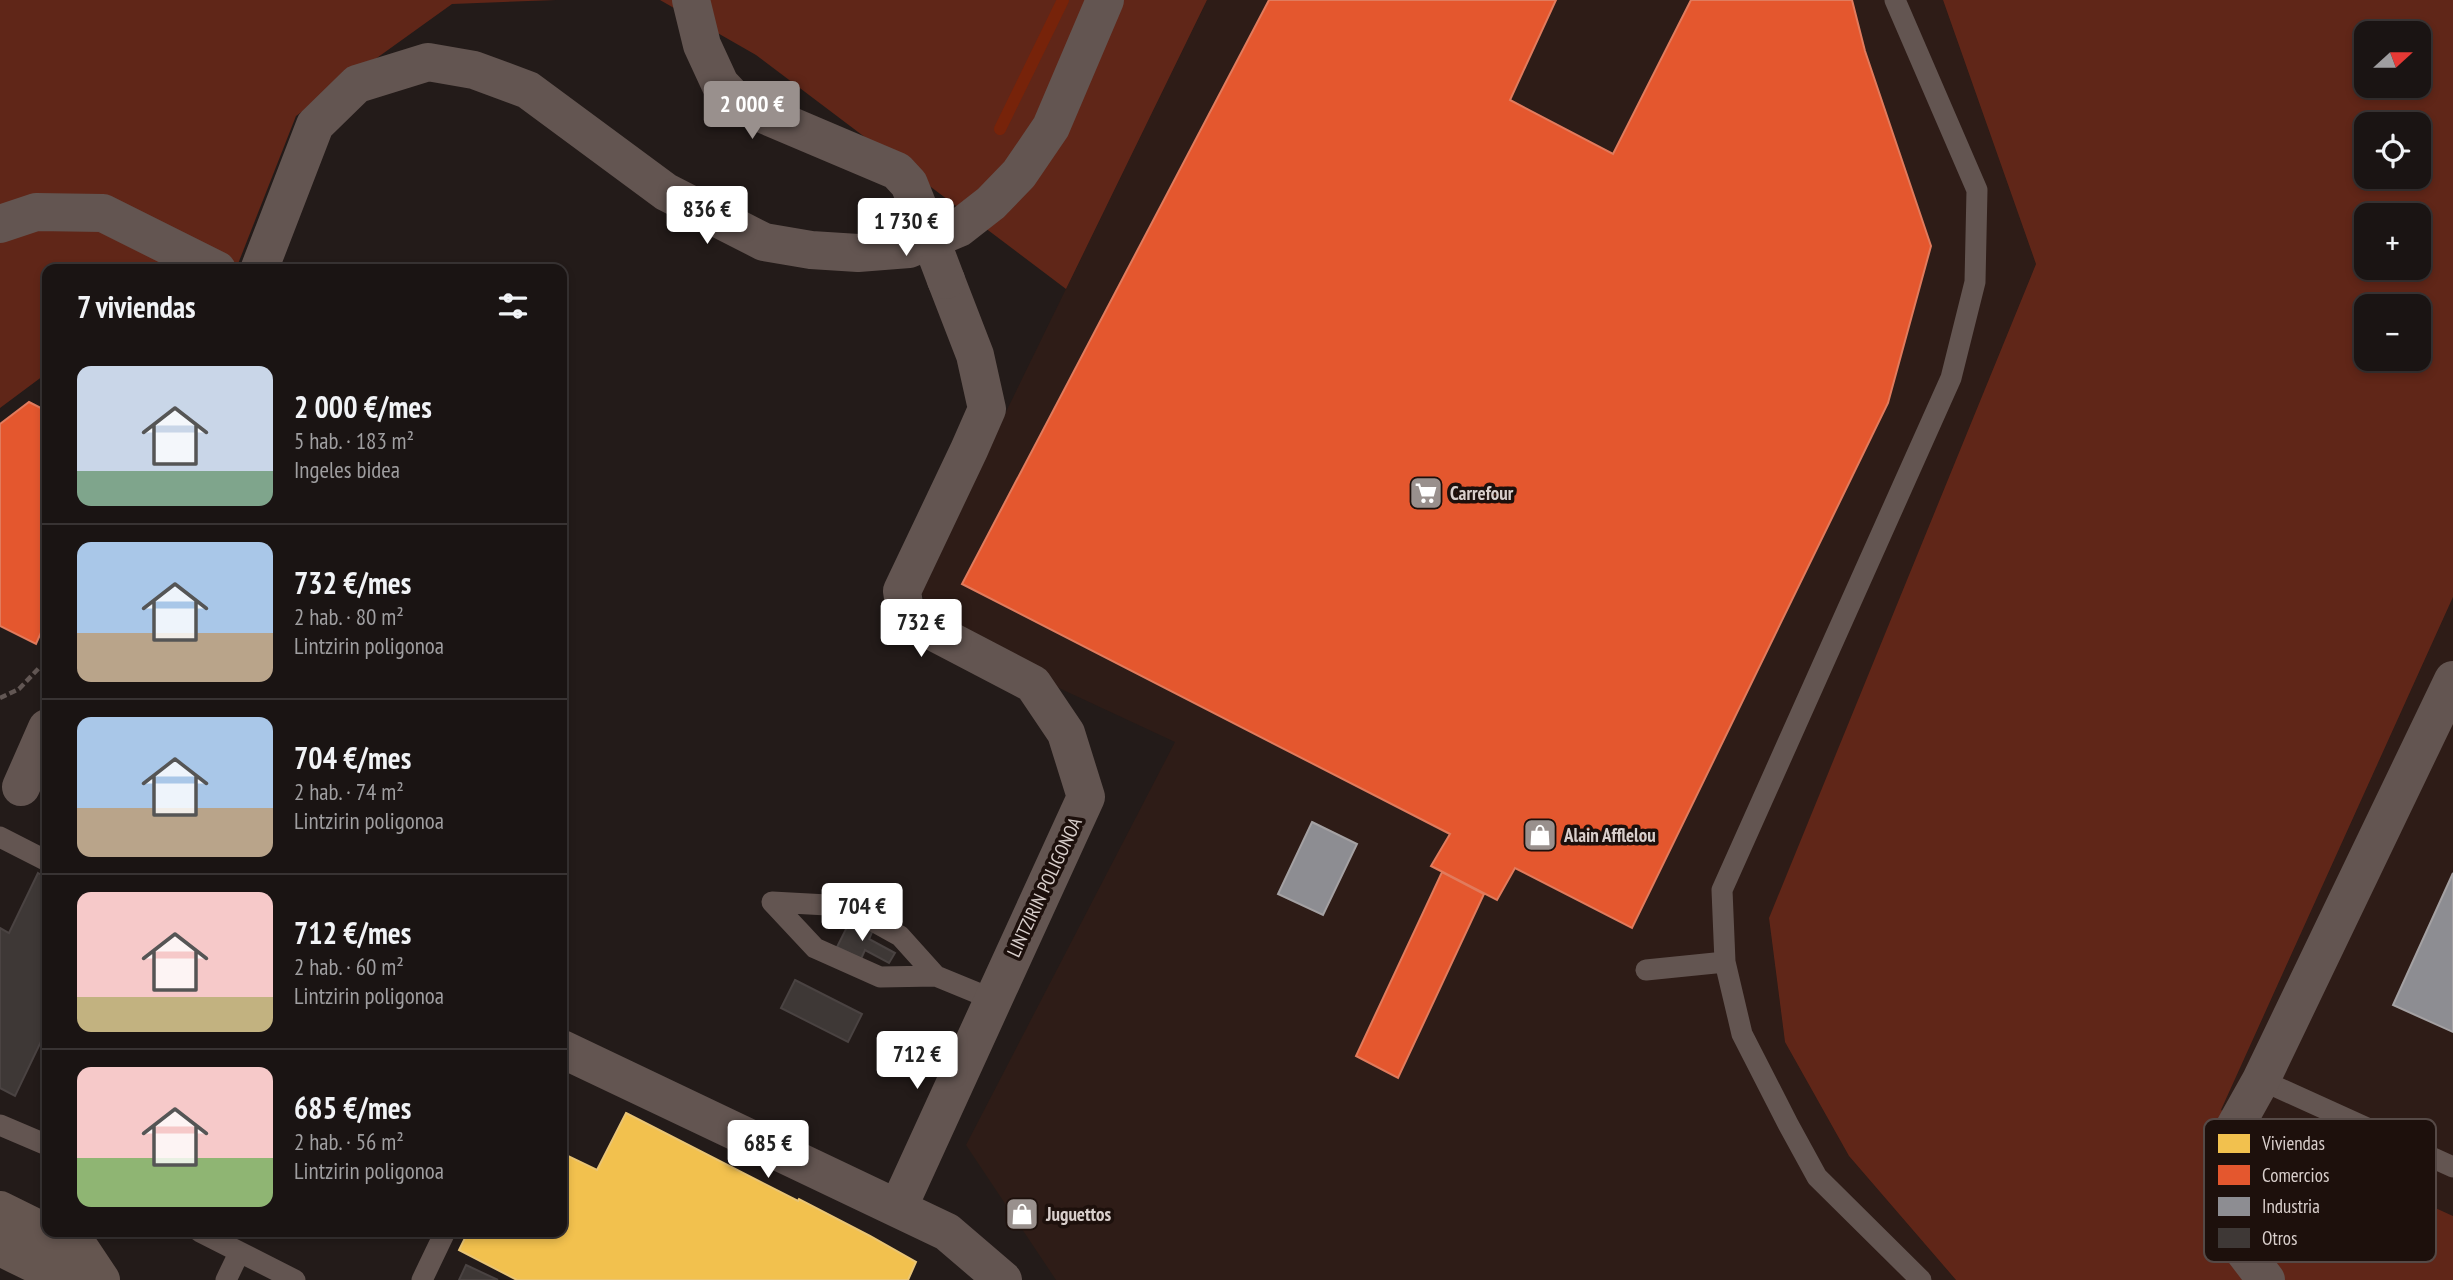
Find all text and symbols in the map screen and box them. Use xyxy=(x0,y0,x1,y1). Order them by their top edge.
north arrow xyxy=(2354,21,2431,98)
map controls xyxy=(2354,21,2431,371)
pin: 2 000 € xyxy=(687,82,817,141)
text: 2 000 € xyxy=(720,89,784,118)
button: locate xyxy=(2354,112,2431,189)
pin: 836 € xyxy=(658,187,756,246)
text: 836 € xyxy=(683,194,731,223)
pin: 1 730 € xyxy=(841,198,971,258)
button: + xyxy=(2354,203,2431,280)
text: 1 730 € xyxy=(874,206,938,235)
text: 7 viviendas xyxy=(77,287,196,326)
icon: filters xyxy=(494,287,532,325)
button: − xyxy=(2354,294,2431,371)
text: 2 000 €/mes xyxy=(294,387,432,426)
icon: home xyxy=(133,394,217,478)
text: 5 hab. · 183 m² xyxy=(294,426,414,455)
text: Ingeles bidea xyxy=(294,455,400,484)
supermarket icon: Carrefour xyxy=(1407,474,1445,512)
place label: Carrefour xyxy=(1450,481,1514,505)
text: 732 €/mes xyxy=(294,563,411,602)
icon: home xyxy=(133,570,217,654)
pin: 732 € xyxy=(872,600,970,659)
text: 2 hab. · 80 m² xyxy=(294,602,404,631)
text: 732 € xyxy=(897,607,945,636)
text: Lintzirin poligonoa xyxy=(294,631,444,660)
text: 704 €/mes xyxy=(294,738,411,777)
icon: home xyxy=(133,745,217,829)
text: 2 hab. · 74 m² xyxy=(294,777,404,806)
text: Lintzirin poligonoa xyxy=(294,806,444,835)
street label: LINTZIRIN POLIGONOA xyxy=(1001,813,1087,961)
shop icon: Alain Afflelou xyxy=(1521,816,1559,854)
place label: Alain Afflelou xyxy=(1563,823,1656,847)
pin: 704 € xyxy=(813,884,911,943)
text: 704 € xyxy=(838,891,886,920)
text: 712 €/mes xyxy=(294,913,411,952)
icon: home xyxy=(133,920,217,1004)
text: 2 hab. · 60 m² xyxy=(294,952,404,981)
text: Lintzirin poligonoa xyxy=(294,981,444,1010)
pin: 712 € xyxy=(868,1032,966,1091)
text: 712 € xyxy=(893,1039,941,1068)
text: 685 €/mes xyxy=(294,1088,411,1127)
icon: home xyxy=(133,1095,217,1179)
legend xyxy=(2204,1119,2436,1262)
pin: 685 € xyxy=(719,1120,817,1180)
text: 2 hab. · 56 m² xyxy=(294,1127,404,1156)
text: 685 € xyxy=(744,1128,792,1157)
text: Viviendas xyxy=(2261,1131,2325,1155)
text: Lintzirin poligonoa xyxy=(294,1156,444,1185)
text: Comercios xyxy=(2262,1163,2329,1187)
text: Industria xyxy=(2262,1194,2320,1218)
shop icon: Juguettos xyxy=(1003,1195,1041,1233)
place label: Juguettos xyxy=(1045,1202,1111,1226)
text: Otros xyxy=(2262,1226,2298,1250)

